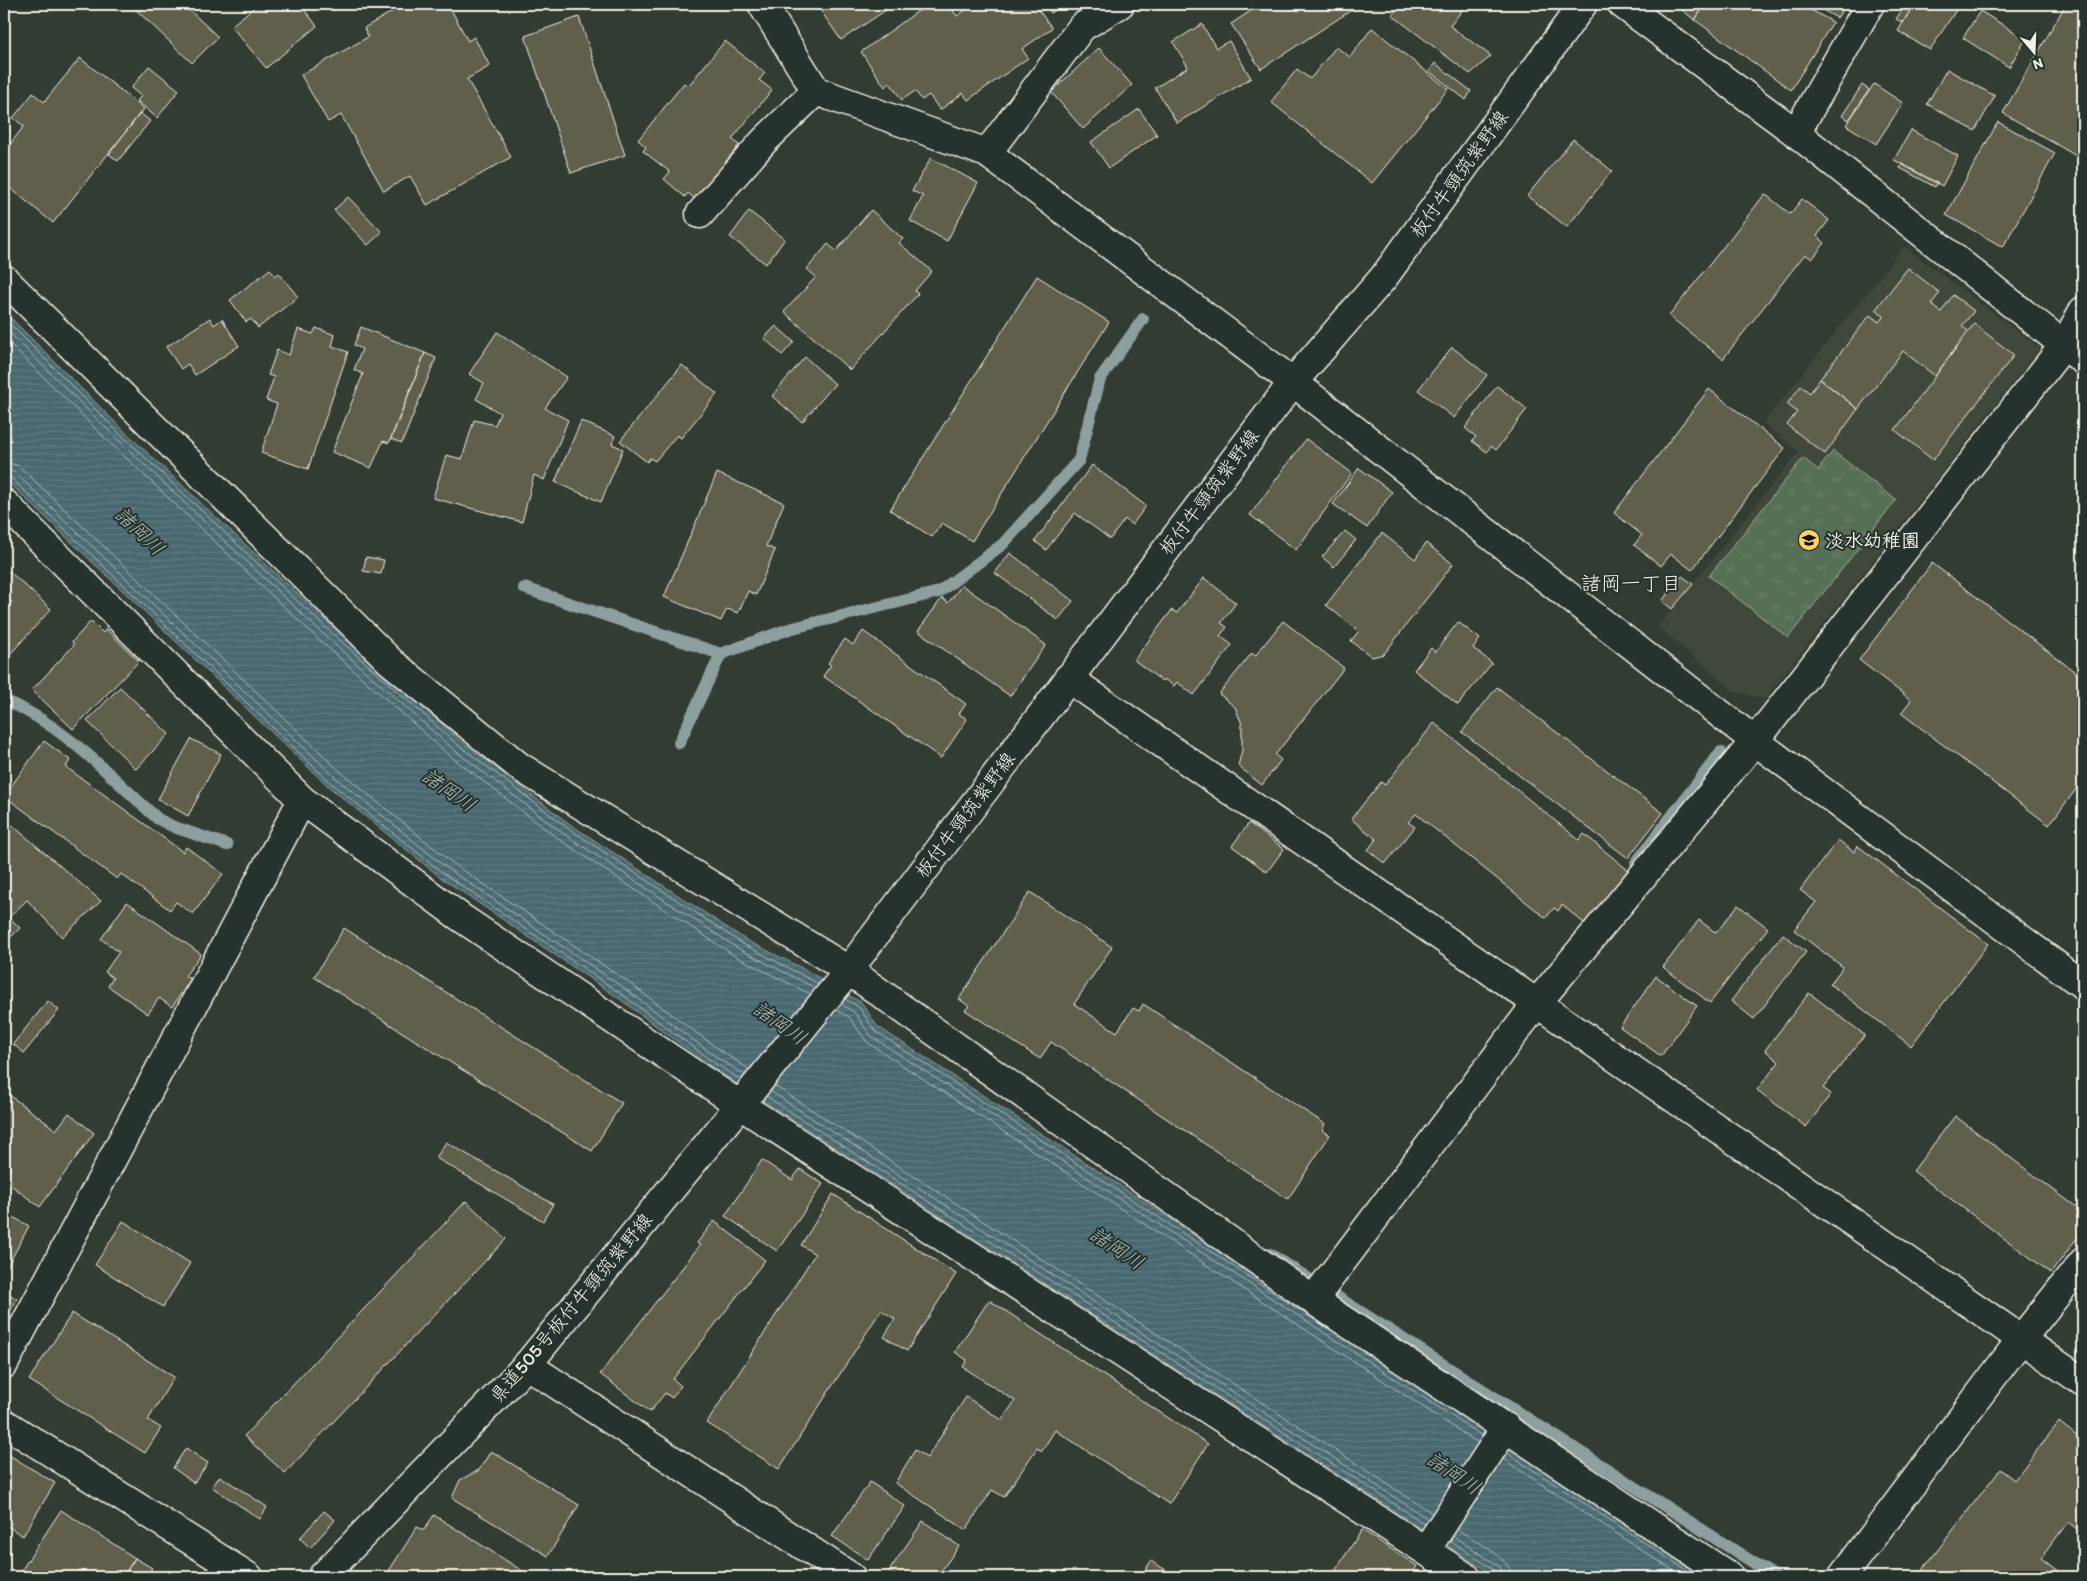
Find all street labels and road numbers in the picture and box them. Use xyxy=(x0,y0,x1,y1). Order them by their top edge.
street label: 板付牛頸筑紫野線 xyxy=(1405,106,1513,242)
street label: 板付牛頸筑紫野線 xyxy=(1154,424,1264,560)
street label: 板付牛頸筑紫野線 xyxy=(910,747,1020,883)
street label: 県道505号板付牛頸筑紫野線 xyxy=(485,1208,657,1408)

